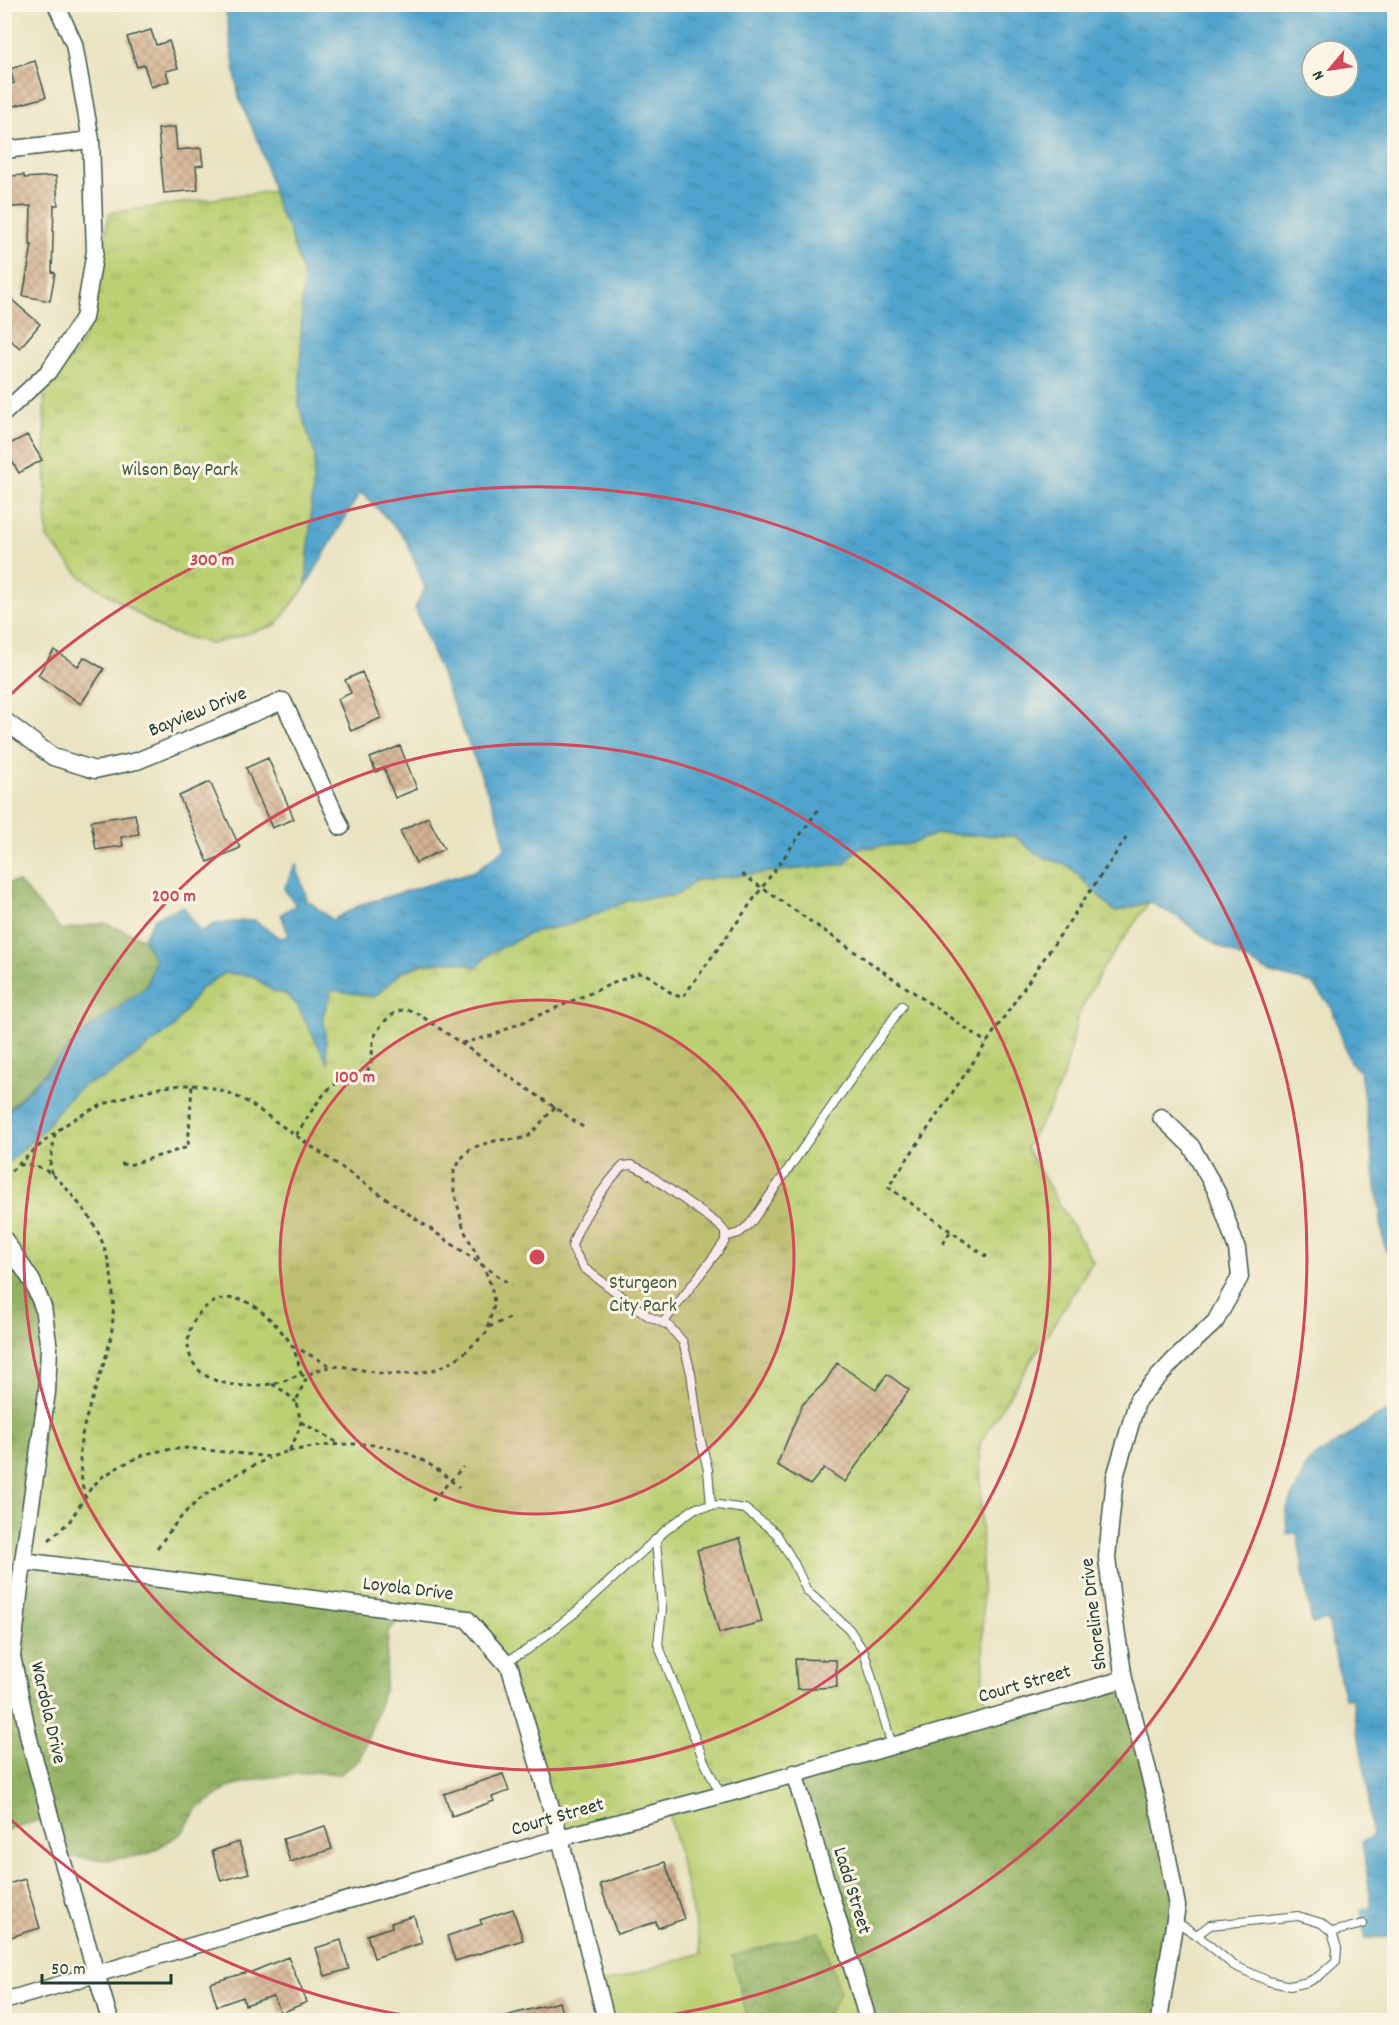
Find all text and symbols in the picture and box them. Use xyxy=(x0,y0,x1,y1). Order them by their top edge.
north arrow xyxy=(1300,39,1360,99)
text: N xyxy=(1307,66,1331,84)
park label: Wilson Bay Park xyxy=(122,457,238,485)
text: 300 m xyxy=(190,549,234,574)
street label: Bayview Drive xyxy=(145,681,252,745)
text: 200 m xyxy=(152,885,196,910)
text: 100 m xyxy=(335,1066,375,1091)
centre of rings xyxy=(527,1247,547,1267)
park label: Sturgeon City Park xyxy=(609,1270,677,1321)
street label: Shoreline Drive xyxy=(1074,1556,1116,1672)
street label: Loyola Drive xyxy=(361,1571,455,1609)
street label: Court Street xyxy=(975,1658,1075,1712)
street label: Wardola Drive xyxy=(22,1659,72,1767)
street label: Court Street xyxy=(508,1791,608,1845)
street label: Ladd Street xyxy=(825,1844,877,1938)
scale bar xyxy=(42,1947,171,1985)
text: 50 m xyxy=(51,1958,86,1983)

